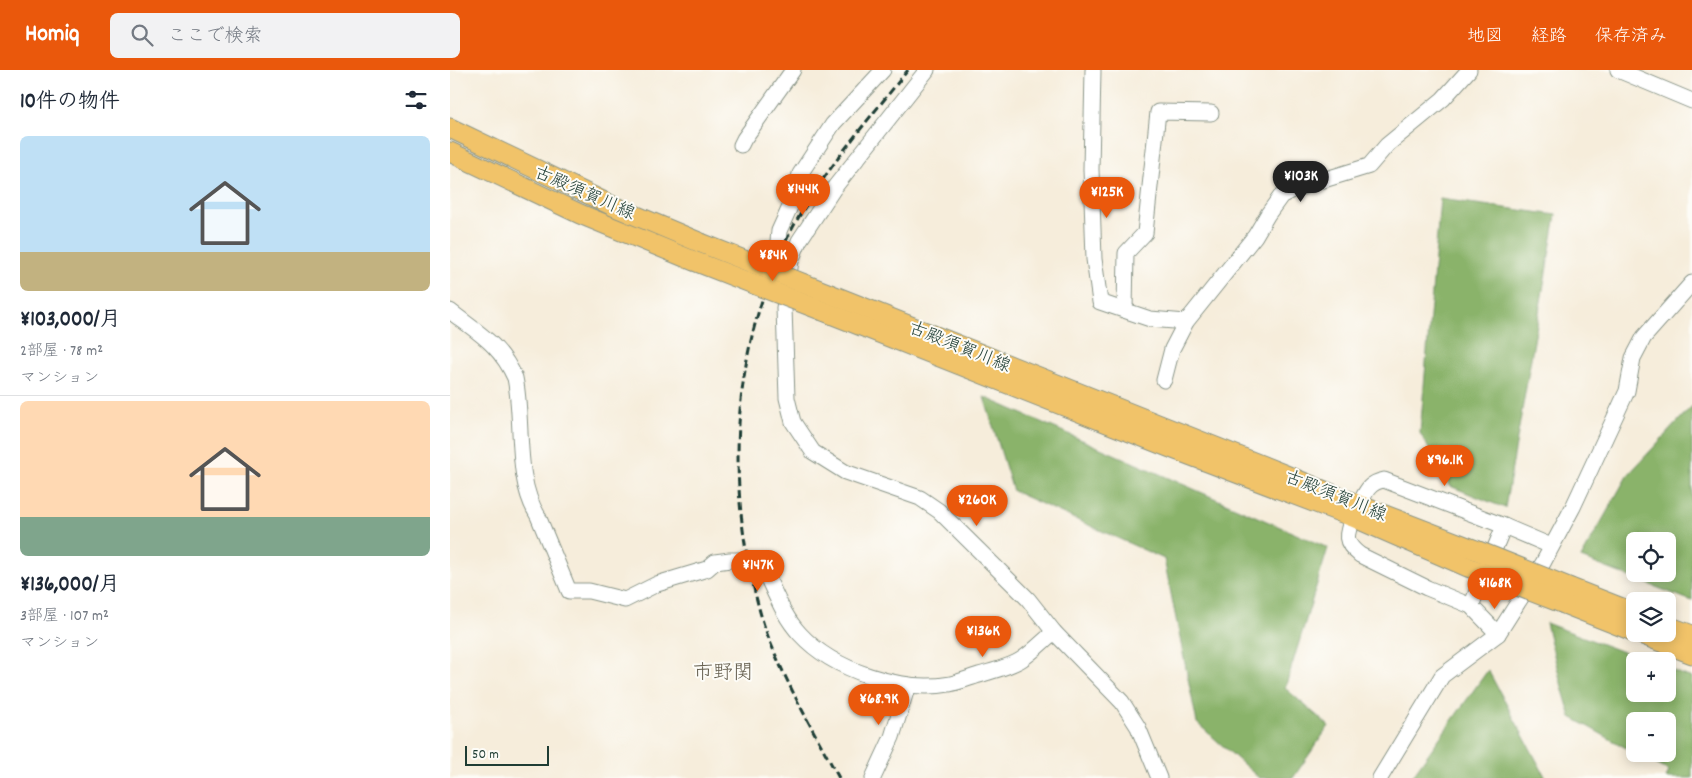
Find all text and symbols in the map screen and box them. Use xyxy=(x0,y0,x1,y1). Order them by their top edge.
search box xyxy=(110,13,460,58)
text: Homiq xyxy=(25,18,80,52)
icon: search xyxy=(128,21,156,49)
text: ここで検索 xyxy=(168,24,263,51)
text: 地図 xyxy=(1467,25,1503,50)
text: 経路 xyxy=(1531,25,1567,50)
text: 保存済み xyxy=(1595,25,1667,50)
icon: filters xyxy=(402,86,430,114)
text: 10件の物件 xyxy=(20,88,120,118)
pin: ¥103K xyxy=(1266,160,1336,203)
street label: 古殿須賀川線 xyxy=(530,161,638,228)
text: ¥103K xyxy=(1284,165,1318,188)
icon: home xyxy=(180,168,270,258)
pin: ¥144K xyxy=(768,174,838,216)
pin: ¥125K xyxy=(1072,176,1142,219)
text: ¥144K xyxy=(787,178,819,201)
text: ¥125K xyxy=(1090,181,1124,204)
pin: ¥84K xyxy=(743,240,803,282)
text: ¥84K xyxy=(759,244,787,267)
text: ¥103,000/月 xyxy=(20,306,121,336)
street label: 古殿須賀川線 xyxy=(904,316,1014,380)
text: 2部屋 · 78 m² xyxy=(20,340,103,363)
text: マンション xyxy=(20,367,99,390)
icon: home xyxy=(180,434,270,524)
pin: ¥96.1K xyxy=(1404,444,1486,487)
text: ¥96.1K xyxy=(1427,449,1463,472)
street label: 古殿須賀川線 xyxy=(1280,465,1390,529)
pin: ¥260K xyxy=(942,484,1012,527)
text: ¥260K xyxy=(958,489,996,512)
map controls xyxy=(1626,532,1676,762)
button: locate xyxy=(1626,532,1676,582)
pin: ¥147K xyxy=(723,550,793,592)
text: ¥147K xyxy=(742,554,774,577)
pin: ¥168K xyxy=(1460,568,1530,610)
text: ¥136,000/月 xyxy=(20,571,120,601)
text: ¥168K xyxy=(1479,572,1511,595)
button: layers xyxy=(1626,592,1676,642)
text: 3部屋 · 107 m² xyxy=(20,605,109,628)
pin: ¥136K xyxy=(948,616,1018,658)
text: ¥136K xyxy=(966,620,1000,643)
text: マンション xyxy=(20,632,99,655)
button: + xyxy=(1626,652,1676,702)
district label: 市野関 xyxy=(693,660,753,688)
pin: ¥68.9K xyxy=(838,684,920,726)
text: ¥68.9K xyxy=(859,688,899,711)
button: − xyxy=(1626,712,1676,762)
scale bar xyxy=(465,743,549,766)
text: 50 m xyxy=(472,745,499,765)

